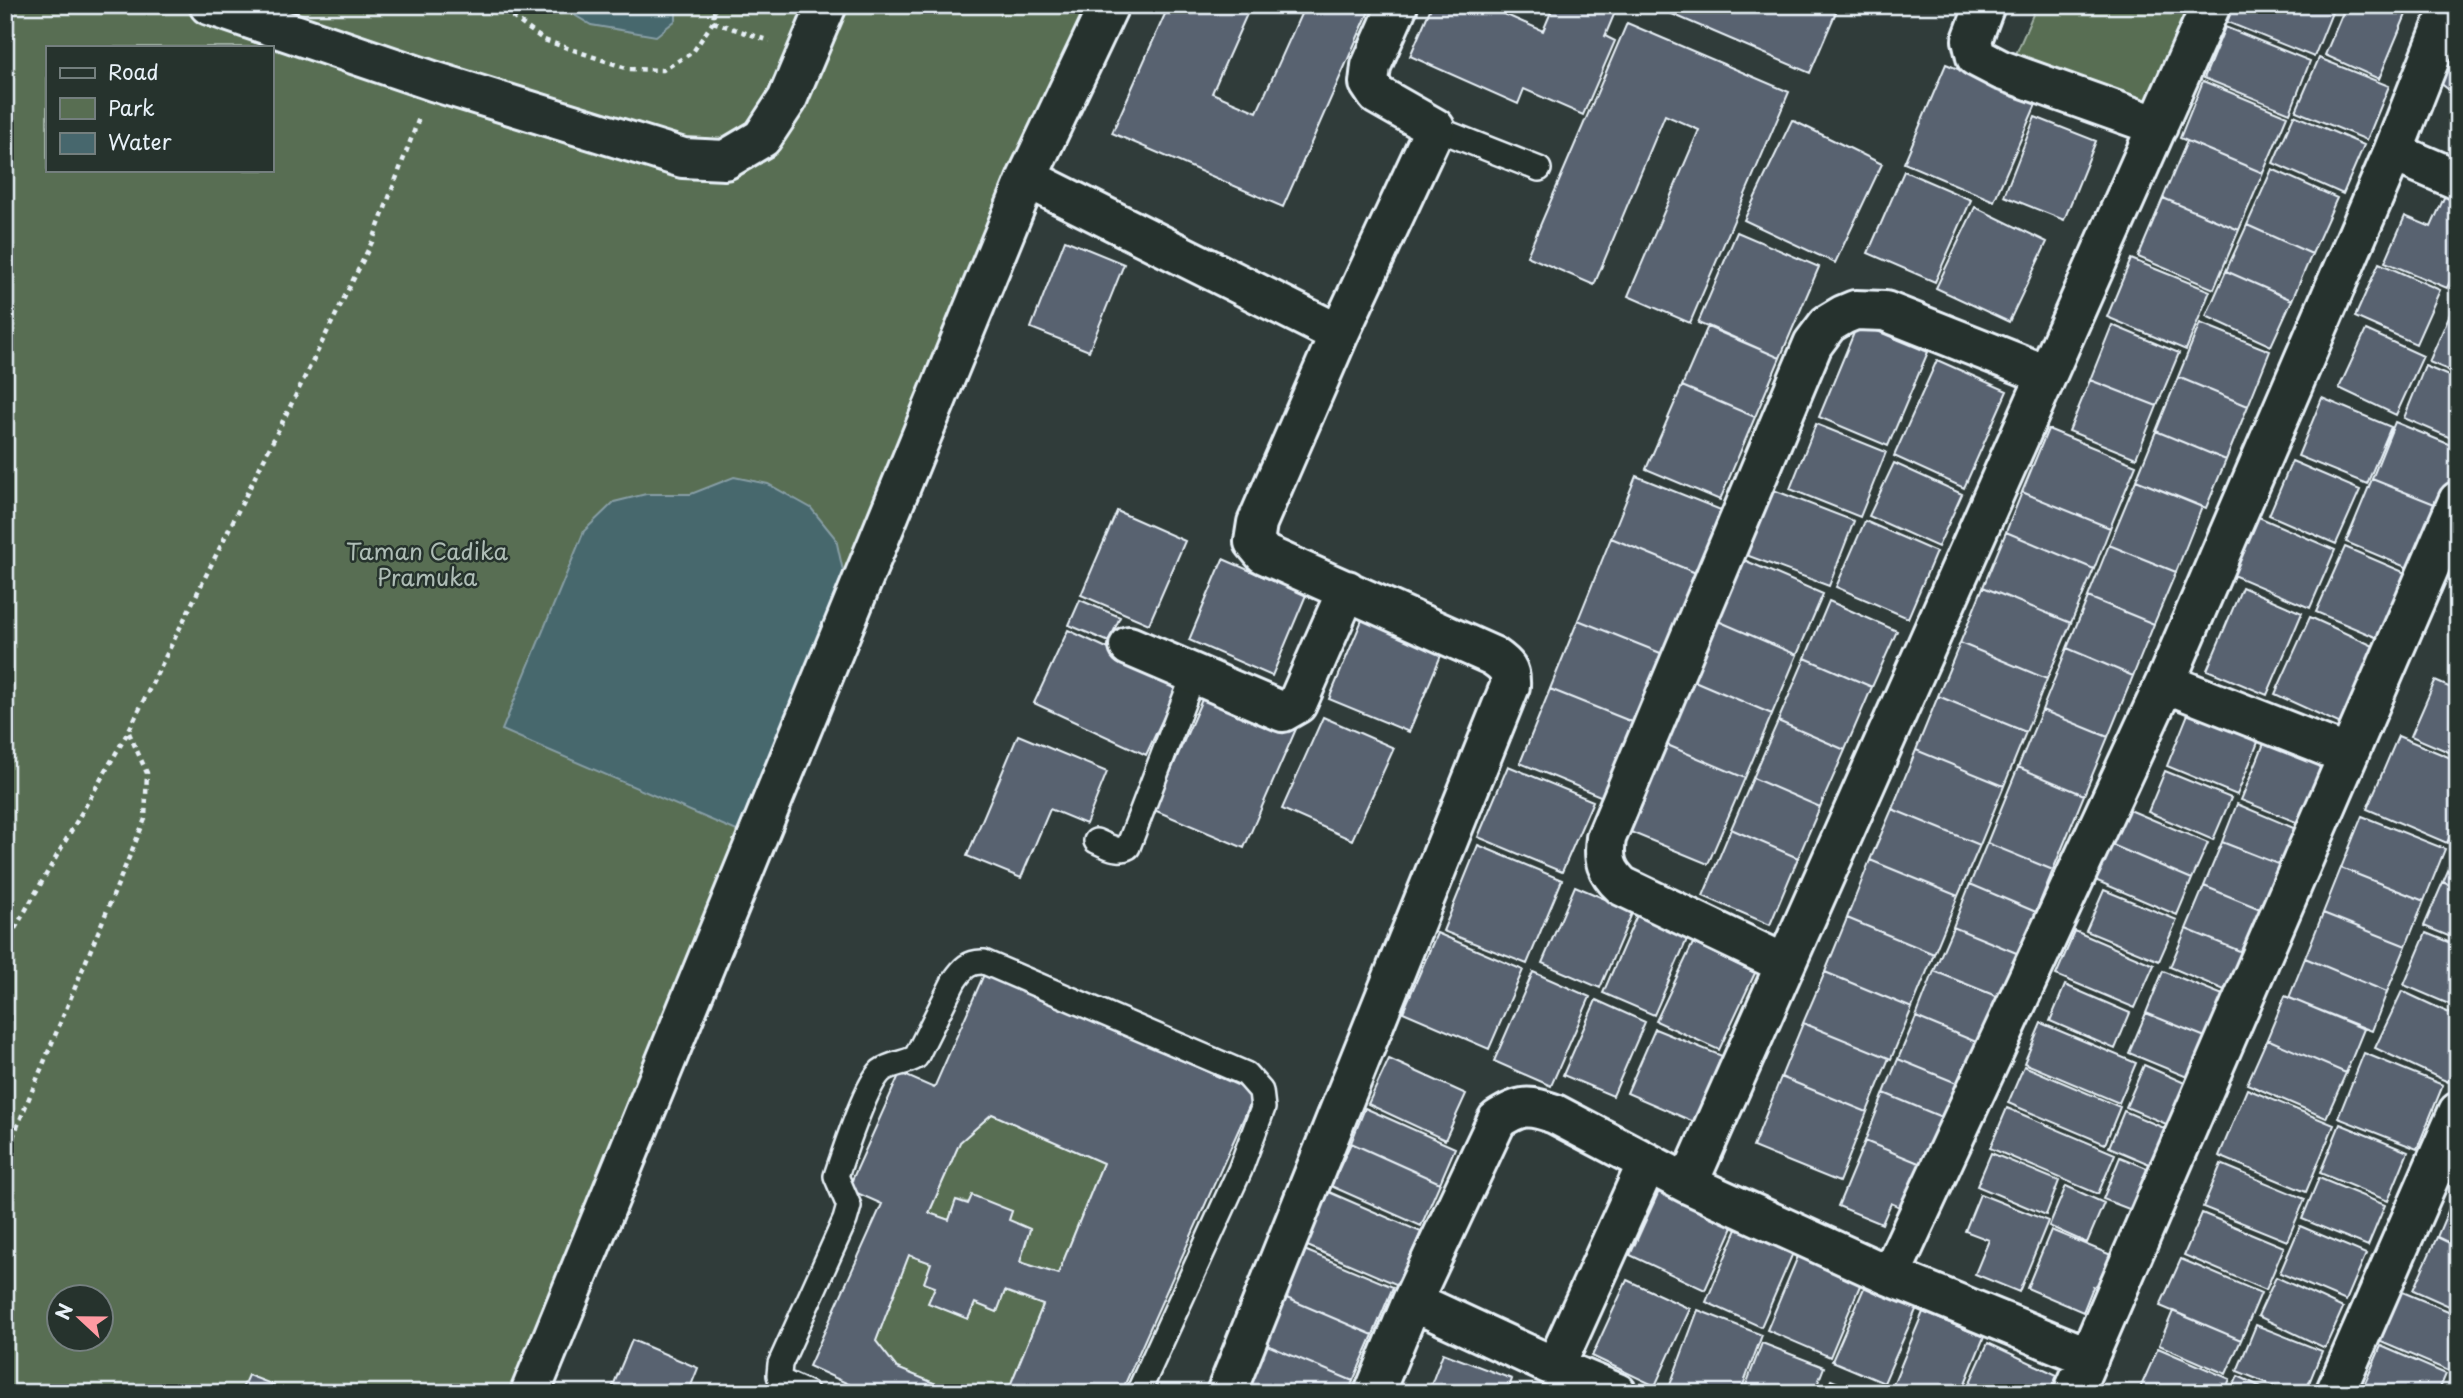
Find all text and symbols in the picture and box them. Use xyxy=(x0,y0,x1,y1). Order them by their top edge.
legend xyxy=(46,46,273,172)
text: Road xyxy=(108,55,159,87)
text: Park xyxy=(108,91,155,123)
text: Water xyxy=(108,125,172,157)
park label: Taman Cadika Pramuka xyxy=(346,533,509,594)
north arrow xyxy=(46,1282,116,1352)
text: N xyxy=(48,1299,79,1323)

